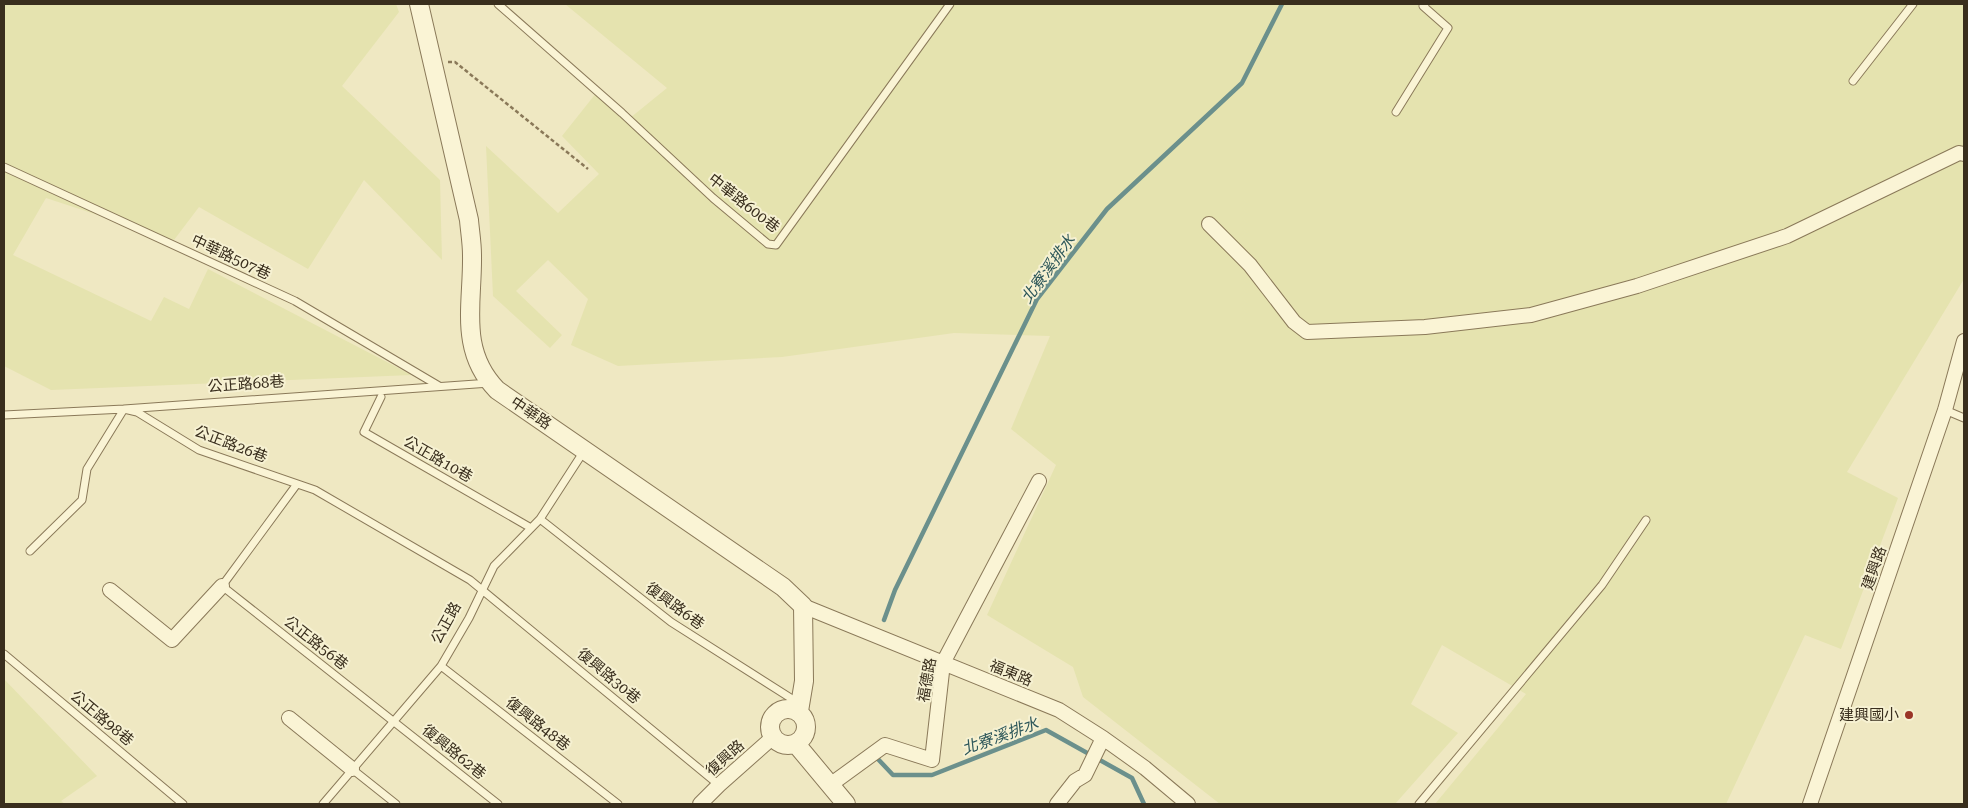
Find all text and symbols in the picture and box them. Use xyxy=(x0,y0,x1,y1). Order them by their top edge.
street label: 中華路600巷 xyxy=(705,170,783,236)
water label: 北寮溪排水 xyxy=(1017,230,1080,307)
street label: 中華路507巷 xyxy=(189,231,273,283)
street label: 公正路68巷 xyxy=(207,372,285,396)
street label: 中華路 xyxy=(507,393,555,433)
street label: 公正路26巷 xyxy=(192,422,270,466)
street label: 公正路10巷 xyxy=(400,432,476,486)
street label: 建興路 xyxy=(1858,544,1890,592)
street label: 復興路6巷 xyxy=(642,579,708,633)
street label: 公正路 xyxy=(427,599,465,647)
street label: 公正路56巷 xyxy=(280,612,352,674)
street label: 復興路30巷 xyxy=(574,644,644,708)
street label: 福德路 xyxy=(914,656,940,704)
street label: 福東路 xyxy=(987,656,1035,690)
street label: 公正路98巷 xyxy=(67,686,137,750)
street label: 復興路48巷 xyxy=(502,693,574,755)
place label: 建興國小 xyxy=(1839,706,1899,724)
marker: 建興國小 xyxy=(1903,709,1915,721)
water label: 北寮溪排水 xyxy=(959,713,1042,759)
street label: 復興路62巷 xyxy=(418,721,490,783)
street label: 復興路 xyxy=(702,736,748,780)

